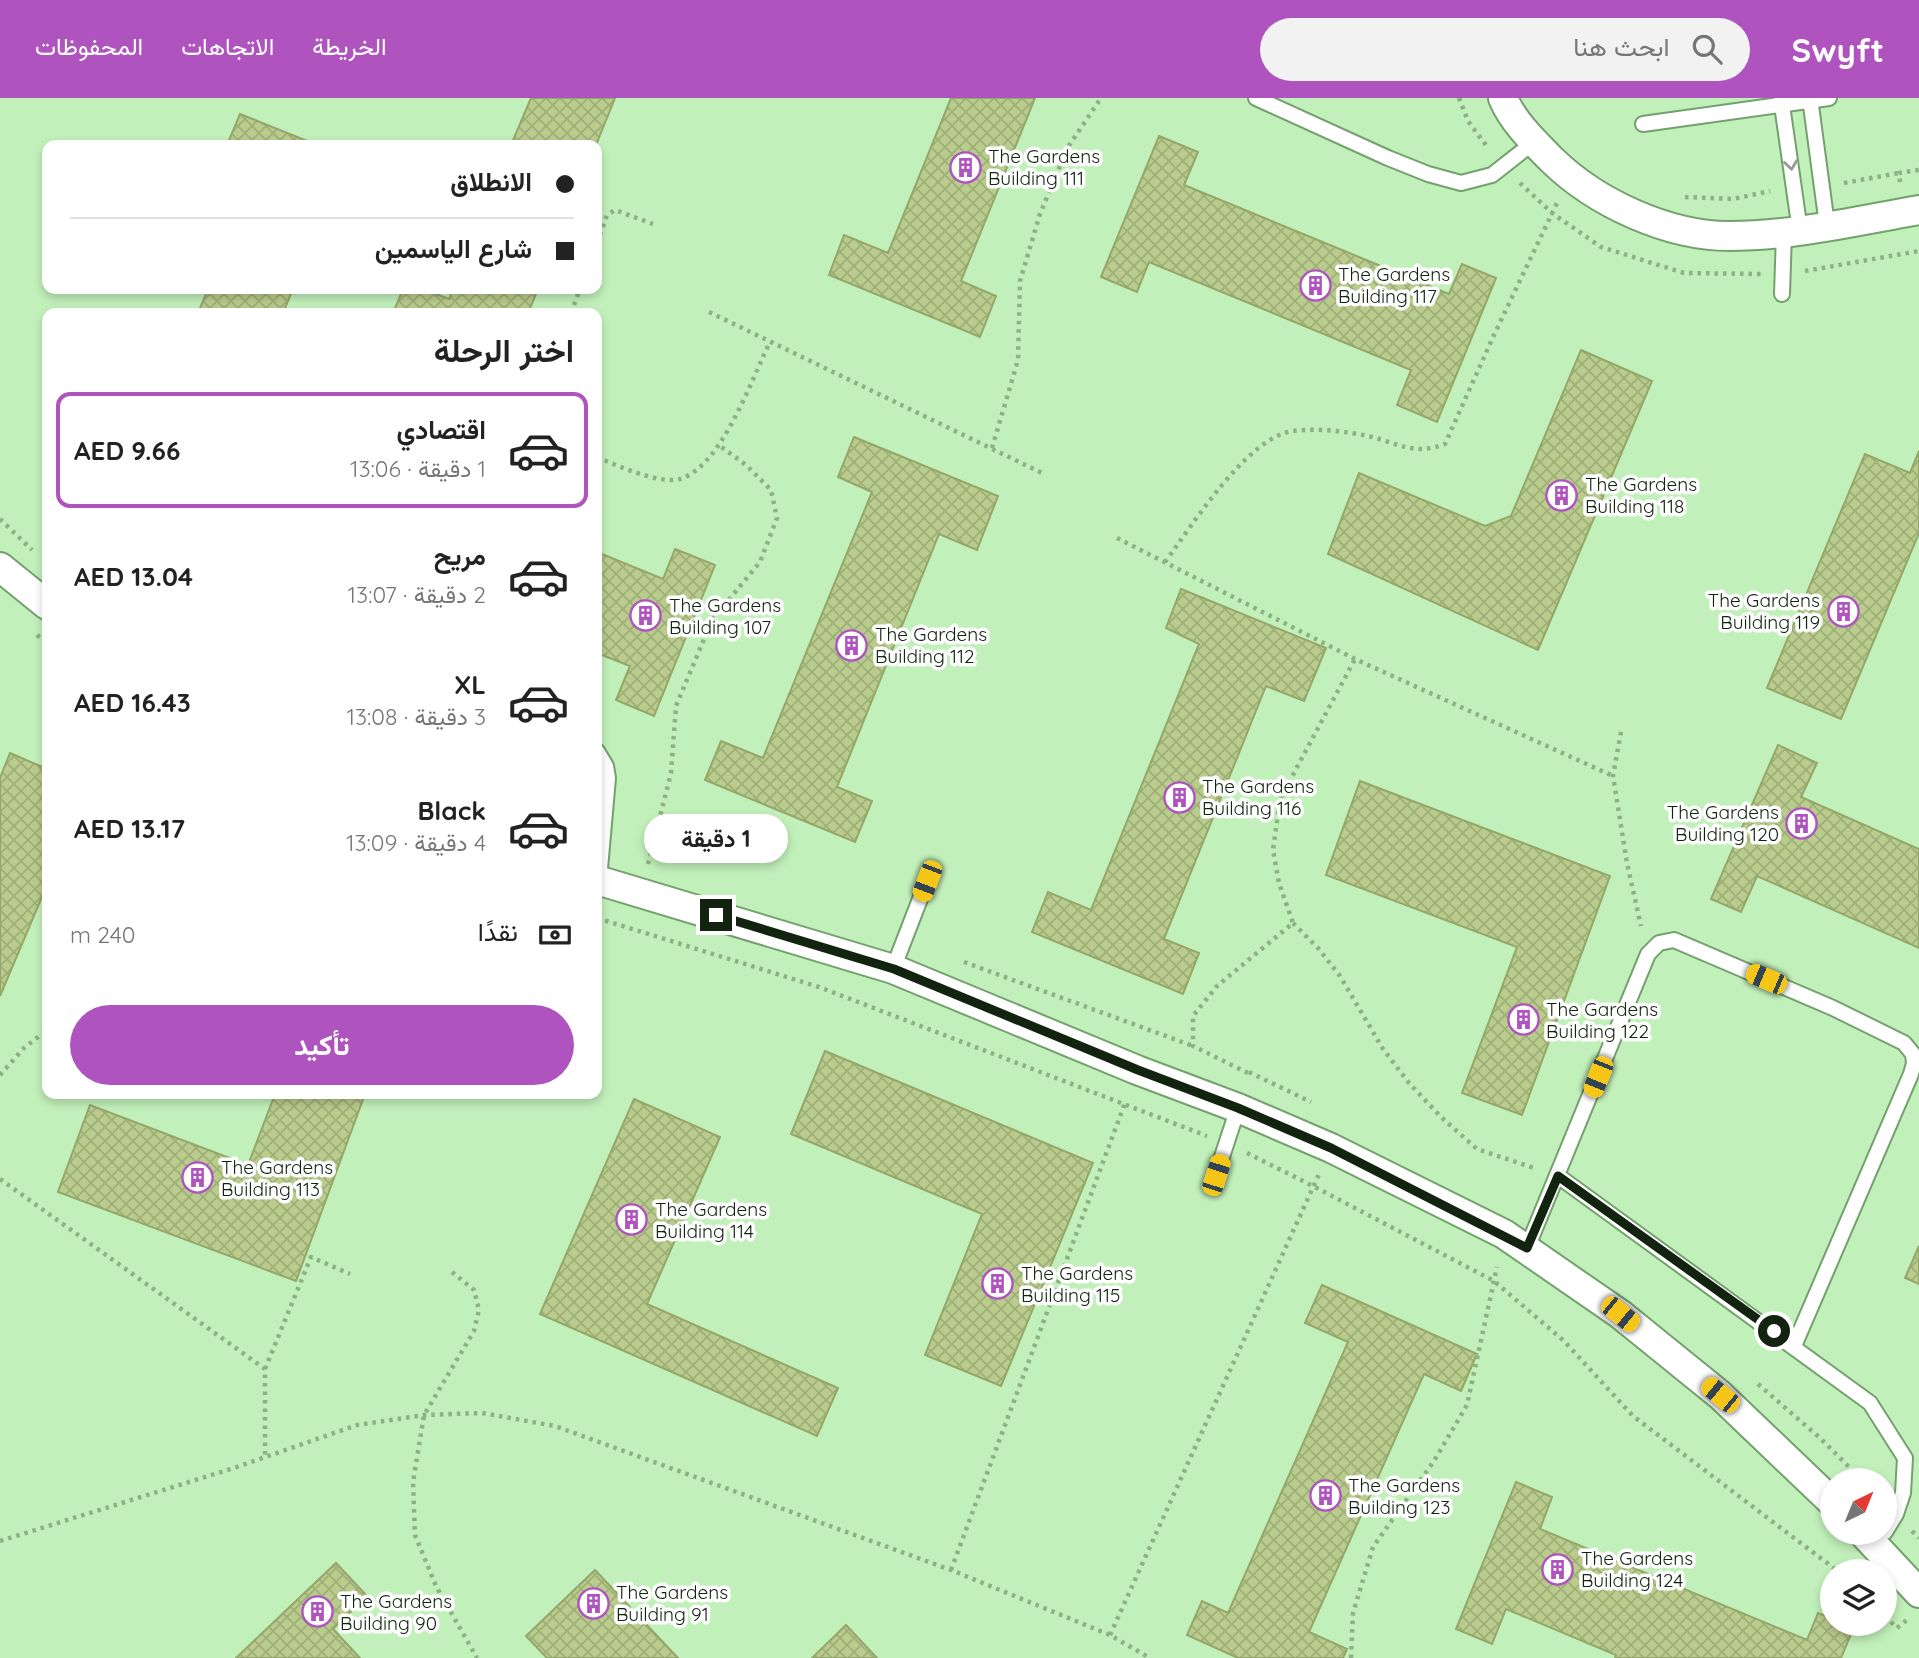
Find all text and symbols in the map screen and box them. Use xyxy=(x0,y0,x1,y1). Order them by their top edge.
search box xyxy=(1260,18,1750,81)
text: Swyft xyxy=(1792,29,1884,70)
text: ابحث هنا xyxy=(1573,30,1670,63)
icon: search xyxy=(1688,30,1726,68)
text: المحفوظات xyxy=(35,31,143,61)
text: الاتجاهات xyxy=(181,31,274,61)
text: الخريطة xyxy=(312,31,387,61)
place label: The Gardens Building 111 xyxy=(988,144,1100,190)
building icon: The Gardens Building 111 xyxy=(948,150,982,184)
one-way arrow xyxy=(1783,159,1798,170)
text: الانطلاق xyxy=(450,165,532,198)
text: شارع الياسمين xyxy=(375,232,532,265)
place label: The Gardens Building 117 xyxy=(1338,262,1450,308)
building icon: The Gardens Building 117 xyxy=(1298,268,1332,302)
text: اختر الرحلة xyxy=(434,330,574,370)
text: اقتصادي xyxy=(397,413,486,446)
icon: car xyxy=(507,419,570,482)
text: AED 9.66 xyxy=(74,434,180,467)
text: 1 دقيقة · 13:06 xyxy=(350,454,486,483)
place label: The Gardens Building 118 xyxy=(1585,472,1697,518)
building icon: The Gardens Building 118 xyxy=(1545,478,1579,512)
text: مريح xyxy=(434,539,486,572)
icon: car xyxy=(507,545,570,608)
text: AED 13.04 xyxy=(74,560,193,593)
text: 2 دقيقة · 13:07 xyxy=(348,580,486,609)
place label: The Gardens Building 119 xyxy=(1708,588,1820,634)
place label: The Gardens Building 107 xyxy=(669,593,781,639)
building icon: The Gardens Building 119 xyxy=(1826,594,1860,628)
building icon: The Gardens Building 107 xyxy=(629,599,663,633)
place label: The Gardens Building 112 xyxy=(875,622,987,668)
building icon: The Gardens Building 112 xyxy=(835,628,869,662)
text: XL xyxy=(454,668,486,701)
icon: car xyxy=(507,671,570,734)
text: AED 16.43 xyxy=(74,686,191,719)
text: 3 دقيقة · 13:08 xyxy=(346,702,486,731)
place label: The Gardens Building 116 xyxy=(1202,774,1314,820)
building icon: The Gardens Building 116 xyxy=(1162,780,1196,814)
text: Black xyxy=(417,794,486,827)
icon: car xyxy=(507,797,570,860)
place label: The Gardens Building 120 xyxy=(1667,800,1779,846)
building icon: The Gardens Building 120 xyxy=(1785,806,1819,840)
text: AED 13.17 xyxy=(74,812,185,845)
callout: 1 دقيقة xyxy=(644,814,788,862)
text: 1 دقيقة xyxy=(681,824,751,853)
text: 4 دقيقة · 13:09 xyxy=(346,828,486,857)
car xyxy=(910,858,945,904)
route end xyxy=(700,899,732,931)
text: نقدًا xyxy=(478,915,518,948)
icon: cash xyxy=(536,916,574,954)
text: 240 m xyxy=(70,920,135,949)
car xyxy=(1743,961,1790,997)
place label: The Gardens Building 122 xyxy=(1546,997,1658,1043)
building icon: The Gardens Building 122 xyxy=(1506,1003,1540,1037)
button: تأكيد xyxy=(70,1005,574,1085)
car xyxy=(1581,1054,1616,1100)
car xyxy=(1200,1152,1233,1198)
place label: The Gardens Building 113 xyxy=(221,1155,333,1201)
building icon: The Gardens Building 113 xyxy=(181,1161,215,1195)
place label: The Gardens Building 114 xyxy=(655,1197,767,1243)
building icon: The Gardens Building 114 xyxy=(615,1203,649,1237)
place label: The Gardens Building 115 xyxy=(1021,1261,1133,1307)
building icon: The Gardens Building 115 xyxy=(981,1267,1015,1301)
car xyxy=(1598,1293,1643,1335)
route start xyxy=(1758,1315,1790,1347)
car xyxy=(1698,1374,1743,1416)
north arrow xyxy=(1820,1468,1897,1545)
map controls xyxy=(1820,1468,1897,1636)
place label: The Gardens Building 123 xyxy=(1348,1473,1460,1519)
building icon: The Gardens Building 123 xyxy=(1308,1479,1342,1513)
place label: The Gardens Building 124 xyxy=(1581,1546,1693,1592)
building icon: The Gardens Building 124 xyxy=(1541,1552,1575,1586)
button: layers xyxy=(1820,1559,1897,1636)
place label: The Gardens Building 91 xyxy=(616,1580,728,1626)
building icon: The Gardens Building 91 xyxy=(576,1586,610,1620)
place label: The Gardens Building 90 xyxy=(340,1589,452,1635)
building icon: The Gardens Building 90 xyxy=(300,1595,334,1629)

